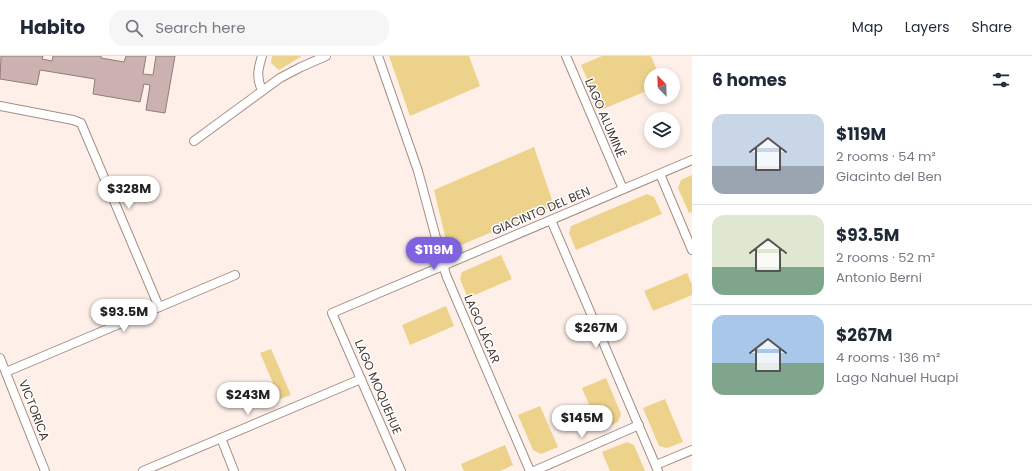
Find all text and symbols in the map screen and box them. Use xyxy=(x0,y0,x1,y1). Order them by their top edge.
search box xyxy=(109,10,389,46)
text: Habito xyxy=(20,14,85,41)
icon: search xyxy=(123,17,145,39)
text: Search here xyxy=(155,17,245,38)
text: Map xyxy=(852,17,883,37)
text: Layers xyxy=(905,17,949,37)
text: Share xyxy=(971,17,1012,37)
north arrow xyxy=(644,68,680,104)
map controls xyxy=(644,68,680,148)
text: 6 homes xyxy=(712,68,787,92)
icon: filters xyxy=(990,69,1012,91)
street label: LAGO ALUMINÉ xyxy=(581,76,630,160)
button: layers xyxy=(644,112,680,148)
text: $119M xyxy=(836,122,886,146)
icon: home xyxy=(744,130,792,178)
text: 2 rooms · 54 m² xyxy=(836,147,936,166)
text: Giacinto del Ben xyxy=(836,167,942,186)
pin: $328M xyxy=(101,176,157,210)
text: $328M xyxy=(107,179,151,198)
street label: GIACINTO DEL BEN xyxy=(489,182,593,239)
text: $93.5M xyxy=(836,223,899,247)
icon: home xyxy=(744,231,792,279)
pin: $119M xyxy=(406,237,462,271)
text: $119M xyxy=(415,240,453,259)
text: 2 rooms · 52 m² xyxy=(836,248,935,267)
text: Antonio Berni xyxy=(836,268,922,287)
street label: LAGO LÁCAR xyxy=(460,292,505,366)
pin: $93.5M xyxy=(91,299,157,333)
text: $93.5M xyxy=(100,302,148,321)
pin: $267M xyxy=(568,315,624,349)
text: $267M xyxy=(574,318,618,337)
text: $267M xyxy=(836,323,892,347)
icon: home xyxy=(744,331,792,379)
street label: LAGO MOQUEHUE xyxy=(351,337,406,437)
text: 4 rooms · 136 m² xyxy=(836,348,940,367)
text: Lago Nahuel Huapi xyxy=(836,368,958,387)
street label: VICTORICA xyxy=(15,377,54,443)
pin: $243M xyxy=(220,382,276,416)
text: $243M xyxy=(226,385,270,404)
pin: $145M xyxy=(554,405,610,439)
text: $145M xyxy=(561,408,603,427)

